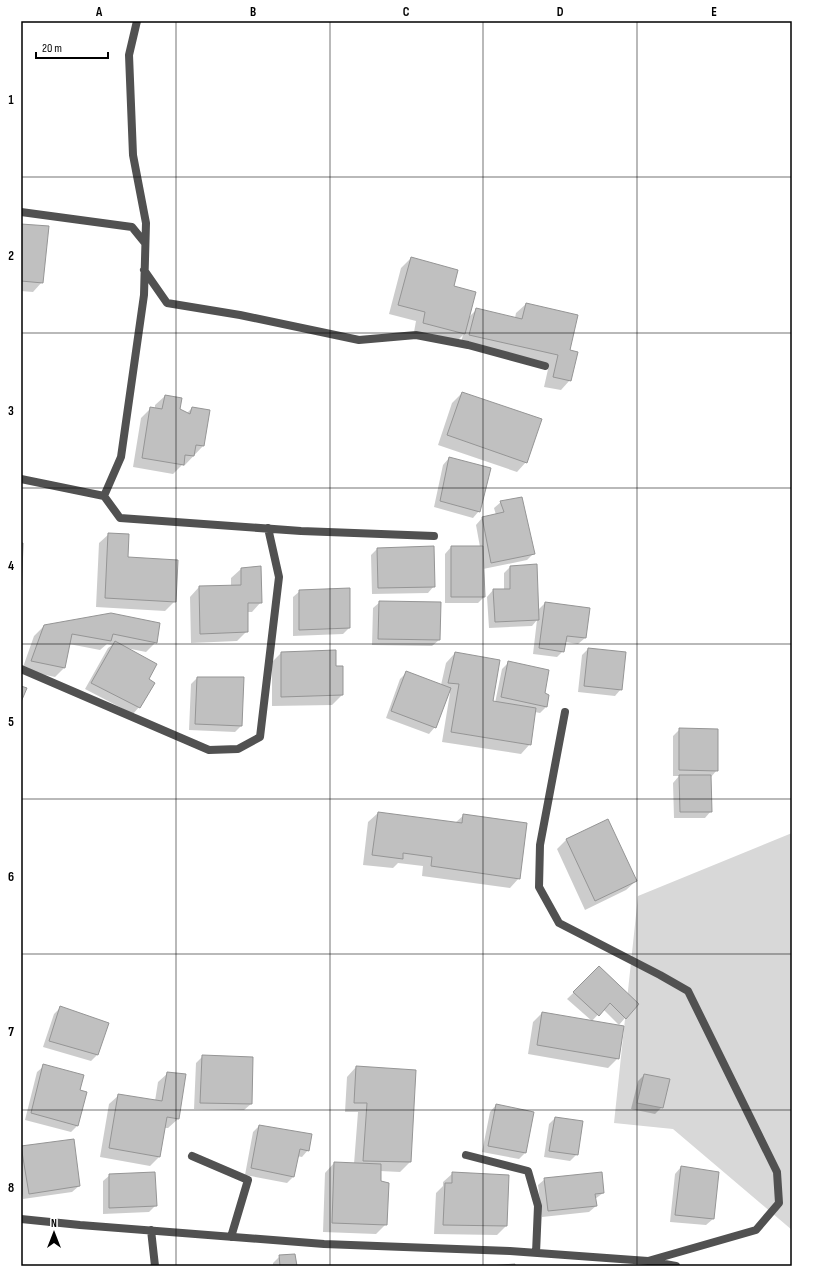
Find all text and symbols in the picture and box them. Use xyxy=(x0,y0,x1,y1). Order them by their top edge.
text: A xyxy=(95,4,103,20)
text: B xyxy=(250,4,256,20)
text: C xyxy=(403,4,410,20)
text: D xyxy=(557,4,564,20)
text: E xyxy=(711,4,717,20)
scale bar xyxy=(36,34,108,60)
text: 20 m xyxy=(42,41,62,56)
text: 1 xyxy=(8,92,14,108)
text: 2 xyxy=(8,248,14,264)
text: 3 xyxy=(8,403,14,419)
text: 4 xyxy=(8,558,14,574)
text: 5 xyxy=(8,714,14,730)
text: 6 xyxy=(8,869,14,885)
text: 7 xyxy=(8,1024,14,1040)
text: 8 xyxy=(8,1180,14,1196)
north arrow xyxy=(34,1213,74,1253)
text: N xyxy=(51,1217,57,1230)

